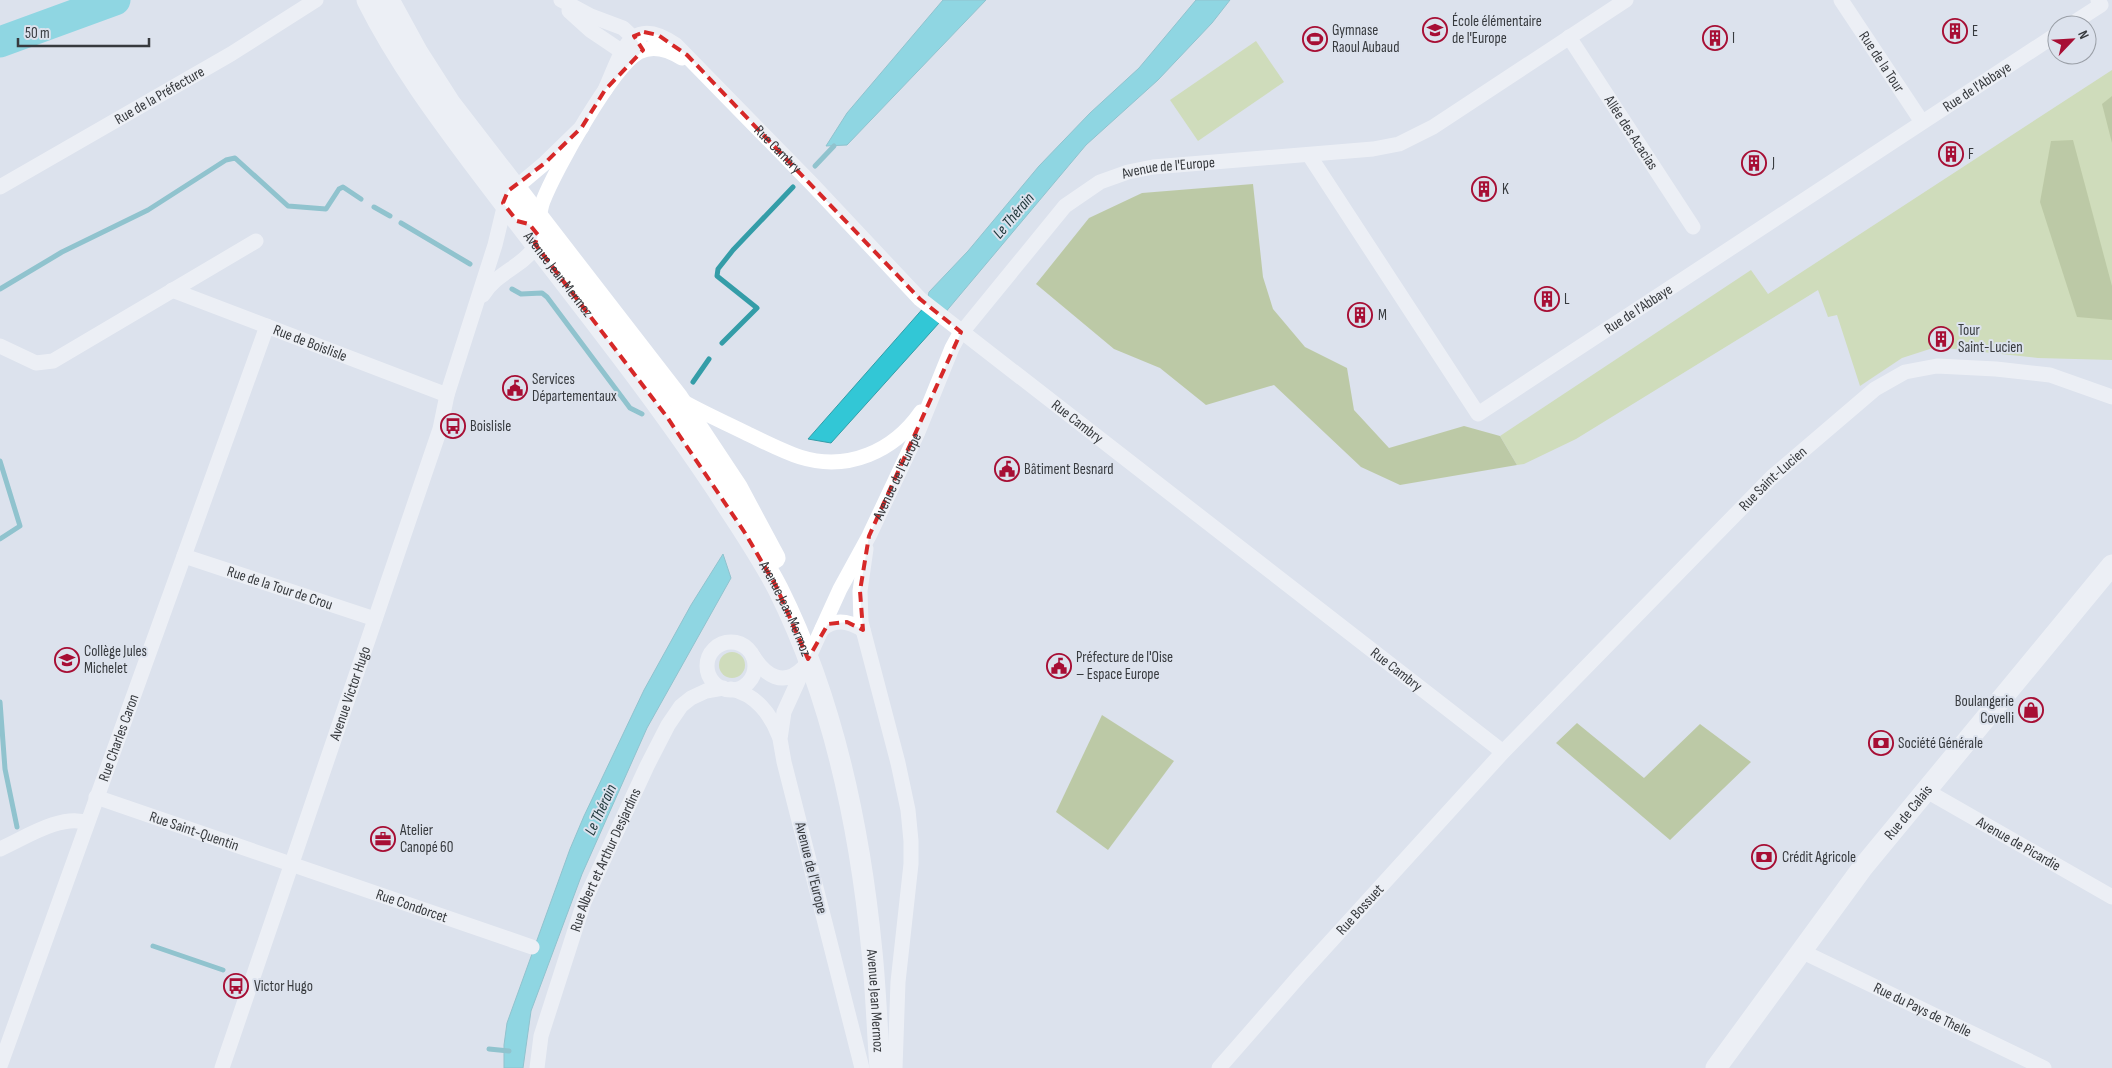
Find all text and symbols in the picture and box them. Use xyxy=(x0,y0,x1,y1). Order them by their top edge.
place label: École élémentaire de l'Europe xyxy=(1452,12,1542,48)
scale bar xyxy=(18,15,149,47)
north arrow xyxy=(2047,15,2097,65)
school or university icon: École élémentaire de l'Europe xyxy=(1422,17,1448,43)
building icon: E xyxy=(1942,18,1968,44)
place label: Gymnase Raoul Aubaud xyxy=(1332,21,1399,57)
place label: E xyxy=(1972,22,1978,41)
text: 50 m xyxy=(25,24,50,43)
building icon: I xyxy=(1702,25,1728,51)
sports icon: Gymnase Raoul Aubaud xyxy=(1302,26,1328,52)
street label: Rue de la Tour xyxy=(1855,28,1909,96)
text: N xyxy=(2074,28,2093,42)
place label: I xyxy=(1732,29,1735,48)
street label: Rue de l'Abbaye xyxy=(1939,57,2015,116)
street label: Rue de la Préfecture xyxy=(111,62,208,129)
street label: Allée des Acacias xyxy=(1600,91,1662,173)
street label: Rue Cambry xyxy=(750,121,806,178)
building icon: F xyxy=(1938,141,1964,167)
place label: F xyxy=(1968,145,1974,164)
building icon: J xyxy=(1741,150,1767,176)
street label: Avenue de l'Europe xyxy=(1118,152,1216,183)
place label: J xyxy=(1771,154,1775,173)
building icon: K xyxy=(1471,176,1497,202)
place label: K xyxy=(1502,180,1509,199)
water label: Le Thérain xyxy=(989,189,1039,243)
street label: Avenue Jean Mermoz xyxy=(519,227,598,321)
street label: Rue de l'Abbaye xyxy=(1601,279,1676,338)
building icon: L xyxy=(1534,286,1560,312)
place label: L xyxy=(1564,290,1570,309)
building icon: M xyxy=(1347,302,1373,328)
place label: M xyxy=(1378,306,1387,325)
street label: Rue de Boislisle xyxy=(271,320,350,366)
place label: Tour Saint-Lucien xyxy=(1958,321,2023,357)
building icon: Tour Saint-Lucien xyxy=(1928,326,1954,352)
place label: Services Départementaux xyxy=(532,370,617,406)
public building icon: Services Départementaux xyxy=(502,375,528,401)
street label: Rue Cambry xyxy=(1048,395,1107,448)
bus stop icon: Boislisle xyxy=(440,413,466,439)
place label: Boislisle xyxy=(470,417,511,436)
street label: Avenue de l'Europe xyxy=(868,430,926,524)
street label: Rue Saint-Lucien xyxy=(1735,442,1811,515)
public building icon: Bâtiment Besnard xyxy=(994,456,1020,482)
place label: Bâtiment Besnard xyxy=(1024,460,1114,479)
street label: Avenue Jean Mermoz xyxy=(754,556,816,659)
street label: Rue de la Tour de Crou xyxy=(225,561,335,614)
place label: Collège Jules Michelet xyxy=(84,642,147,678)
street label: Rue Cambry xyxy=(1367,643,1426,695)
street label: Avenue Victor Hugo xyxy=(325,644,375,744)
school or university icon: Collège Jules Michelet xyxy=(54,647,80,673)
place label: Préfecture de l'Oise – Espace Europe xyxy=(1076,648,1173,684)
public building icon: Préfecture de l'Oise – Espace Europe xyxy=(1046,653,1072,679)
street label: Rue Charles Caron xyxy=(94,691,143,784)
place label: Boulangerie Covelli xyxy=(1955,692,2014,728)
shop icon: Boulangerie Covelli xyxy=(2018,697,2044,723)
bank icon: Société Générale xyxy=(1868,730,1894,756)
place label: Société Générale xyxy=(1898,734,1983,753)
water label: Le Thérain xyxy=(581,781,621,838)
street label: Rue de Calais xyxy=(1880,781,1936,844)
street label: Rue Albert et Arthur Desjardins xyxy=(566,785,645,934)
street label: Rue Saint-Quentin xyxy=(147,807,242,855)
street label: Avenue de Picardie xyxy=(1972,812,2064,875)
street label: Avenue de l'Europe xyxy=(790,819,832,916)
place label: Atelier Canopé 60 xyxy=(399,821,453,857)
office icon: Atelier Canopé 60 xyxy=(370,826,396,852)
bank icon: Crédit Agricole xyxy=(1751,844,1777,870)
place label: Crédit Agricole xyxy=(1782,848,1856,867)
street label: Rue Bossuet xyxy=(1332,880,1388,939)
street label: Rue Condorcet xyxy=(373,885,451,927)
street label: Avenue Jean Mermoz xyxy=(862,947,888,1054)
bus stop icon: Victor Hugo xyxy=(223,973,249,999)
place label: Victor Hugo xyxy=(254,977,313,996)
street label: Rue du Pays de Thelle xyxy=(1870,978,1975,1041)

